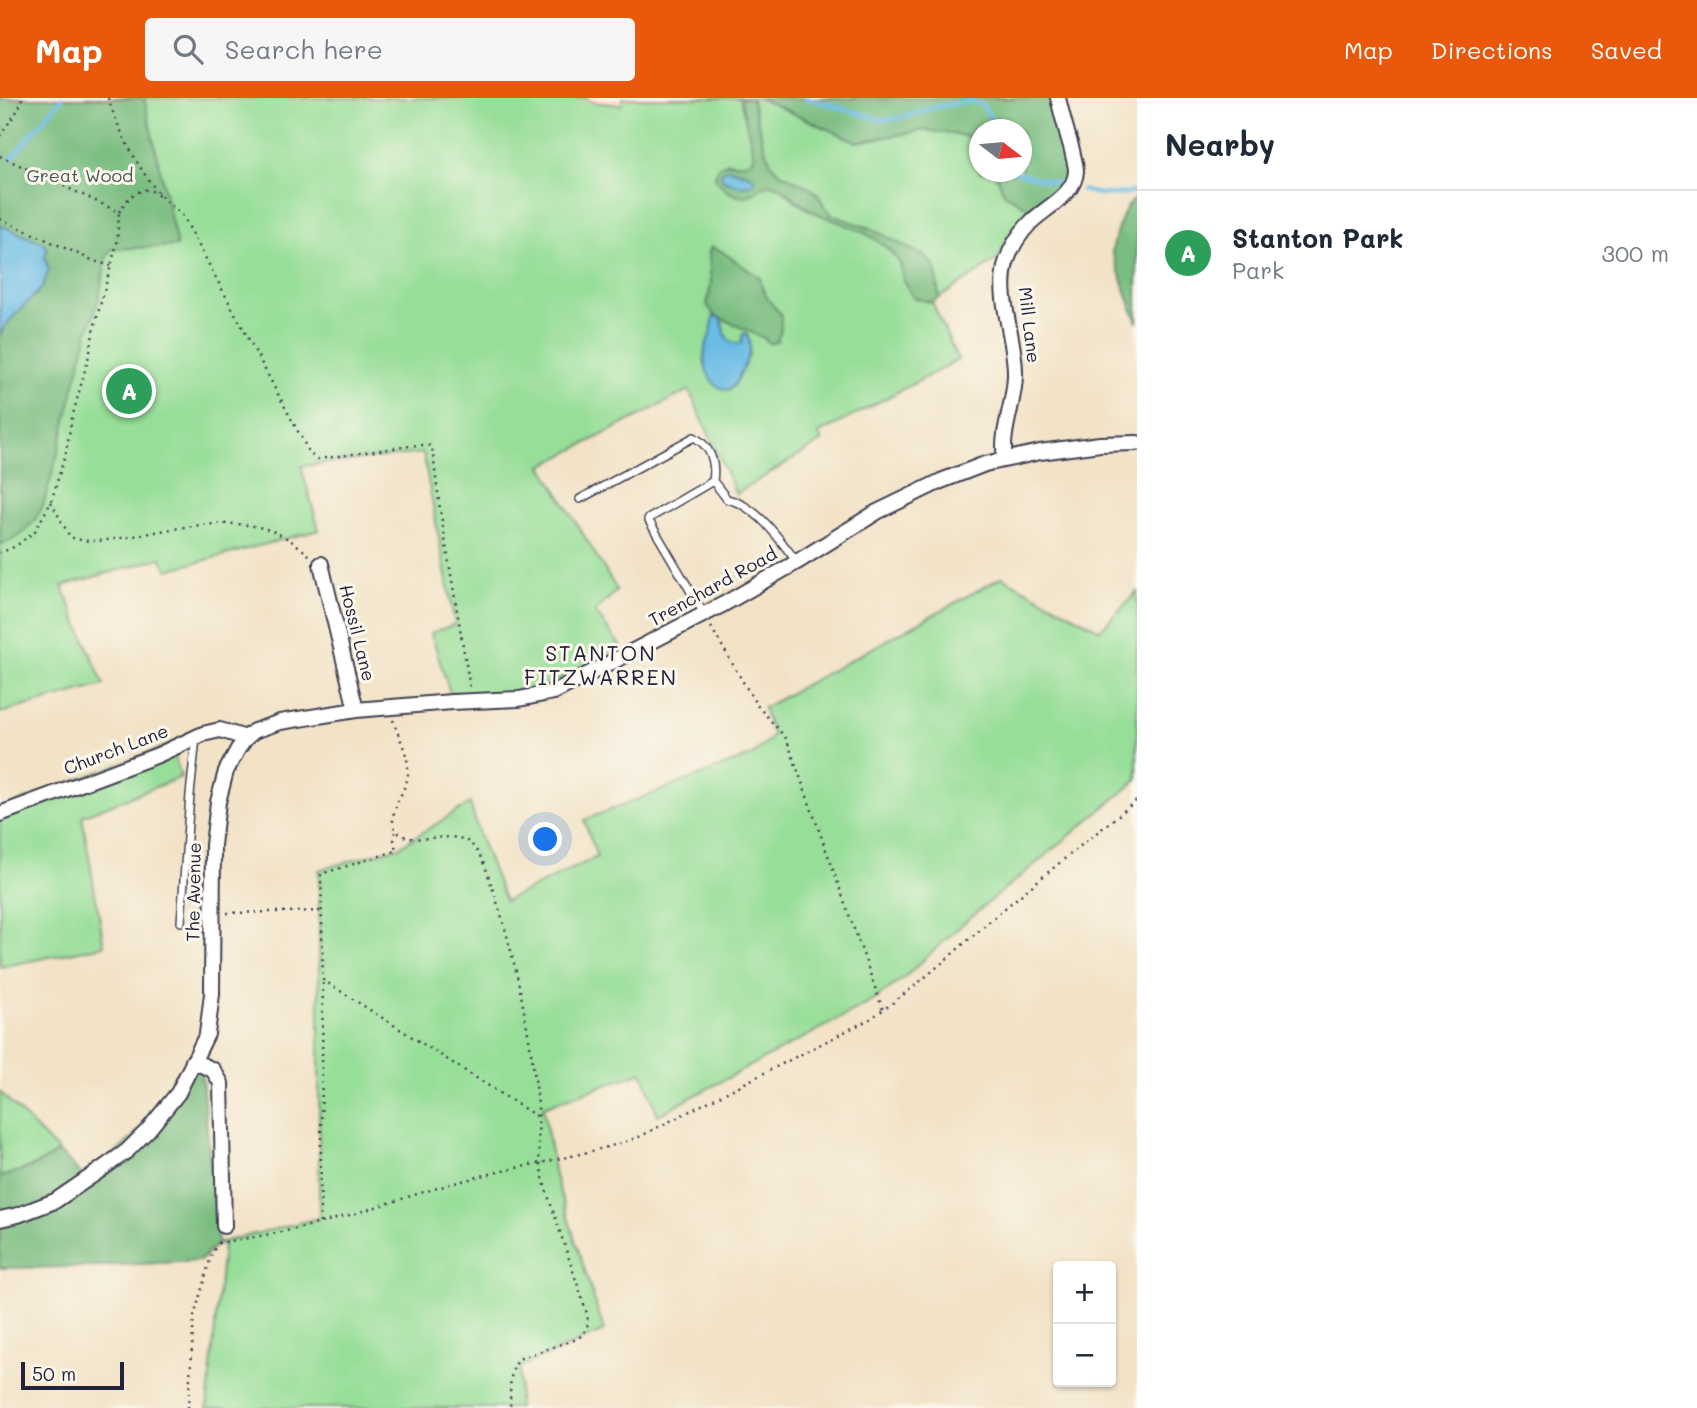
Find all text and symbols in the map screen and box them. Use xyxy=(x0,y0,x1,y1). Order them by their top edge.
search box xyxy=(145,18,635,81)
text: Map xyxy=(35,28,103,71)
icon: search xyxy=(169,30,207,68)
text: Search here xyxy=(225,32,383,66)
text: Map xyxy=(1344,34,1393,65)
text: Directions xyxy=(1431,34,1553,65)
text: Saved xyxy=(1591,34,1662,65)
north arrow xyxy=(969,119,1032,182)
text: Nearby xyxy=(1165,124,1275,164)
park label: Great Wood xyxy=(27,163,133,187)
text: Stanton Park xyxy=(1232,221,1404,255)
text: A xyxy=(1180,238,1196,268)
text: 300 m xyxy=(1601,238,1669,268)
text: Park xyxy=(1232,255,1284,285)
street label: Mill Lane xyxy=(1013,285,1047,364)
pin: A xyxy=(106,365,152,417)
street label: Trenchard Road xyxy=(644,541,781,631)
street label: Hossil Lane xyxy=(334,582,382,683)
district label: STANTON FITZWARREN xyxy=(524,639,678,690)
street label: Church Lane xyxy=(60,718,171,780)
your location xyxy=(528,822,562,856)
street label: The Avenue xyxy=(180,842,206,942)
map controls xyxy=(1053,1261,1116,1387)
button: + xyxy=(1053,1261,1116,1324)
button: − xyxy=(1053,1324,1116,1387)
scale bar xyxy=(21,1359,124,1391)
text: 50 m xyxy=(32,1361,76,1386)

